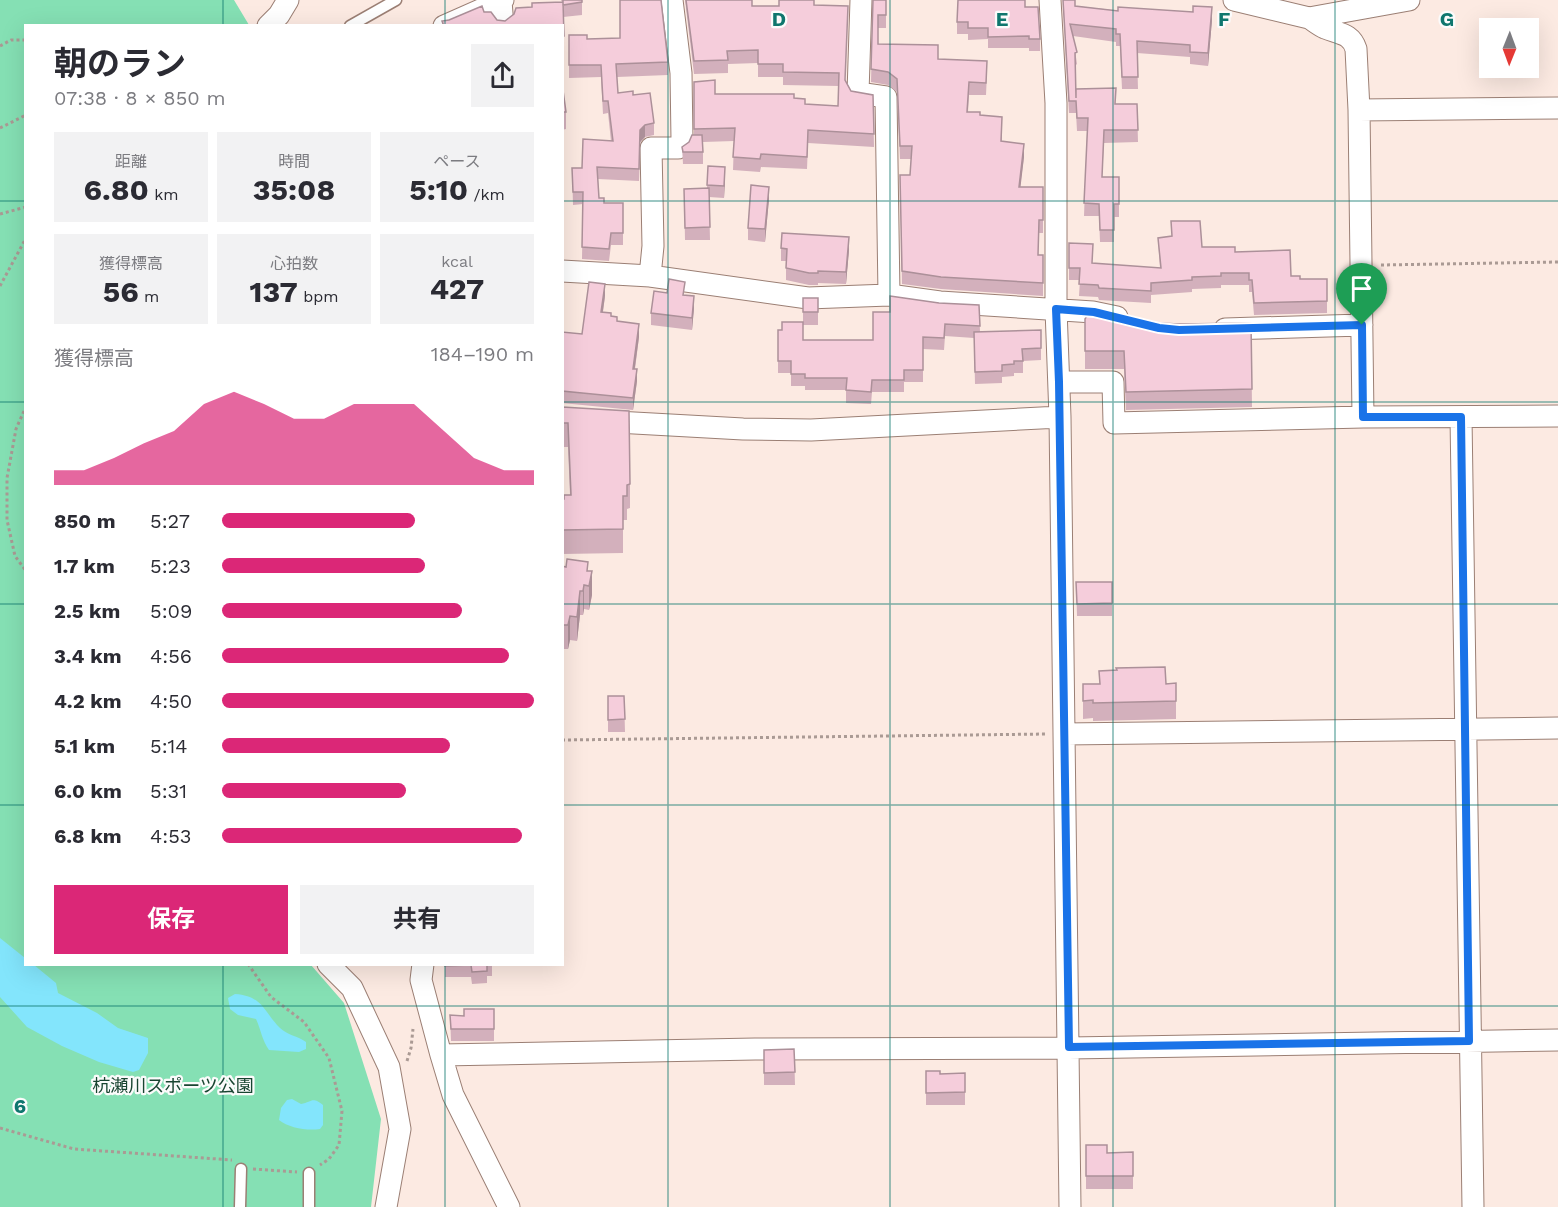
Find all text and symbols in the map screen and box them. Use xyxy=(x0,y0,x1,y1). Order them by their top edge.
text: D xyxy=(772,7,786,31)
text: E xyxy=(996,7,1008,31)
text: F xyxy=(1218,7,1230,31)
text: G xyxy=(1440,7,1454,31)
north arrow xyxy=(1479,18,1539,78)
map controls xyxy=(1479,18,1539,78)
text: 朝のラン xyxy=(54,44,186,83)
button: share xyxy=(471,44,534,107)
text: 07:38 · 8 × 850 m xyxy=(54,86,226,110)
text: 距離 xyxy=(115,152,147,171)
text: 時間 xyxy=(278,152,310,171)
text: ペース xyxy=(433,152,481,171)
text: 6.80 xyxy=(83,172,149,207)
text: 35:08 xyxy=(253,172,335,207)
text: 5:10 xyxy=(409,172,468,207)
text: km xyxy=(149,185,179,204)
text: /km xyxy=(468,185,505,204)
text: kcal xyxy=(441,252,473,271)
text: 獲得標高 xyxy=(99,254,163,273)
text: 心拍数 xyxy=(270,254,318,273)
pin xyxy=(1336,263,1387,325)
text: 427 xyxy=(430,271,484,306)
icon: arrive xyxy=(1345,272,1378,305)
text: 56 xyxy=(103,274,139,309)
text: 137 xyxy=(250,274,298,309)
text: m xyxy=(139,287,159,306)
text: bpm xyxy=(298,287,338,306)
text: 184–190 m xyxy=(431,342,534,366)
text: 獲得標高 xyxy=(54,346,134,370)
text: 850 m xyxy=(54,509,116,533)
text: 5:27 xyxy=(150,509,190,533)
text: 1.7 km xyxy=(54,554,115,578)
text: 5:23 xyxy=(150,554,191,578)
text: 2.5 km xyxy=(54,599,120,623)
text: 5:09 xyxy=(150,599,192,623)
text: 3.4 km xyxy=(54,644,121,668)
text: 4:56 xyxy=(150,644,192,668)
text: 4.2 km xyxy=(54,689,122,713)
text: 4:50 xyxy=(150,689,192,713)
text: 5.1 km xyxy=(54,734,115,758)
text: 5:14 xyxy=(150,734,188,758)
text: 6.0 km xyxy=(54,779,122,803)
text: 5:31 xyxy=(150,779,187,803)
text: 6.8 km xyxy=(54,824,122,848)
text: 4:53 xyxy=(150,824,191,848)
button: 保存 xyxy=(54,885,288,954)
button: 共有 xyxy=(300,885,534,954)
park label: 杭瀬川スポーツ公園 xyxy=(92,1075,254,1096)
text: 6 xyxy=(14,1094,26,1118)

